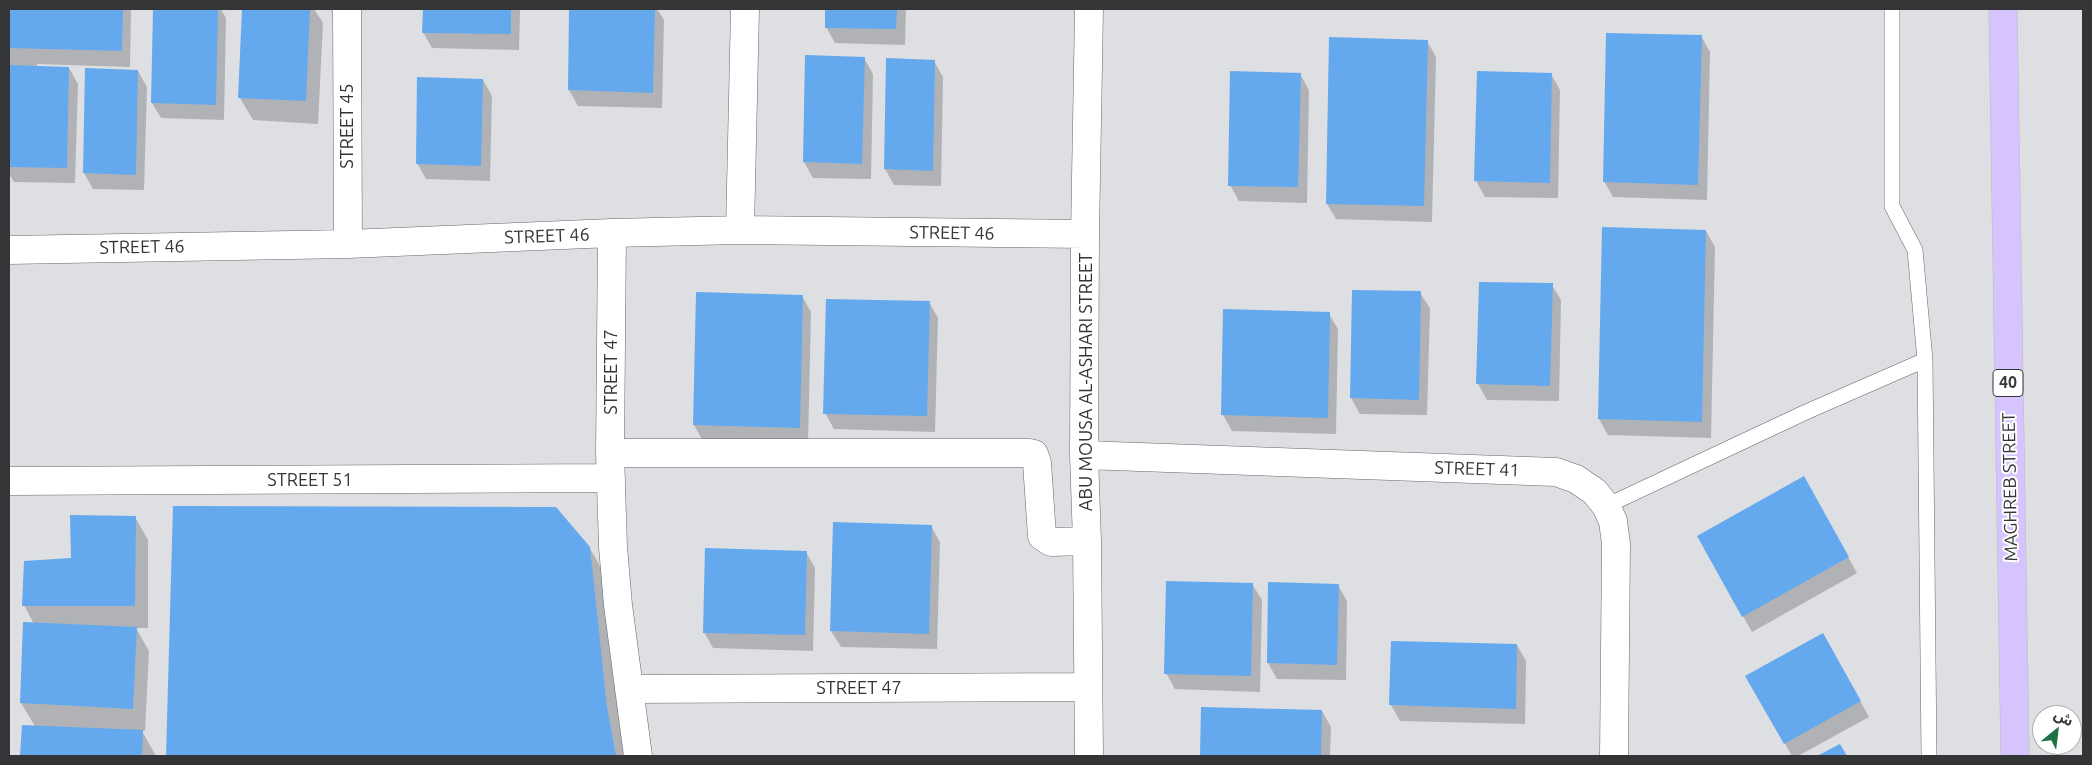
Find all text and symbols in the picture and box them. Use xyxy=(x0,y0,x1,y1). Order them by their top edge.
street label: STREET 45 xyxy=(336,83,358,169)
street label: STREET 46 xyxy=(909,221,995,245)
street label: STREET 46 xyxy=(504,224,590,248)
street label: STREET 46 xyxy=(99,235,185,259)
street label: ABU MOUSA AL-ASHARI STREET xyxy=(1075,253,1097,511)
street label: STREET 47 xyxy=(600,329,622,415)
road number: 40 xyxy=(1993,369,2023,396)
street label: MAGHREB STREET xyxy=(1998,412,2022,562)
street label: STREET 41 xyxy=(1434,457,1520,481)
street label: STREET 51 xyxy=(267,469,353,491)
street label: STREET 47 xyxy=(816,677,902,699)
north arrow xyxy=(2032,705,2082,755)
text: ش xyxy=(2052,706,2076,729)

